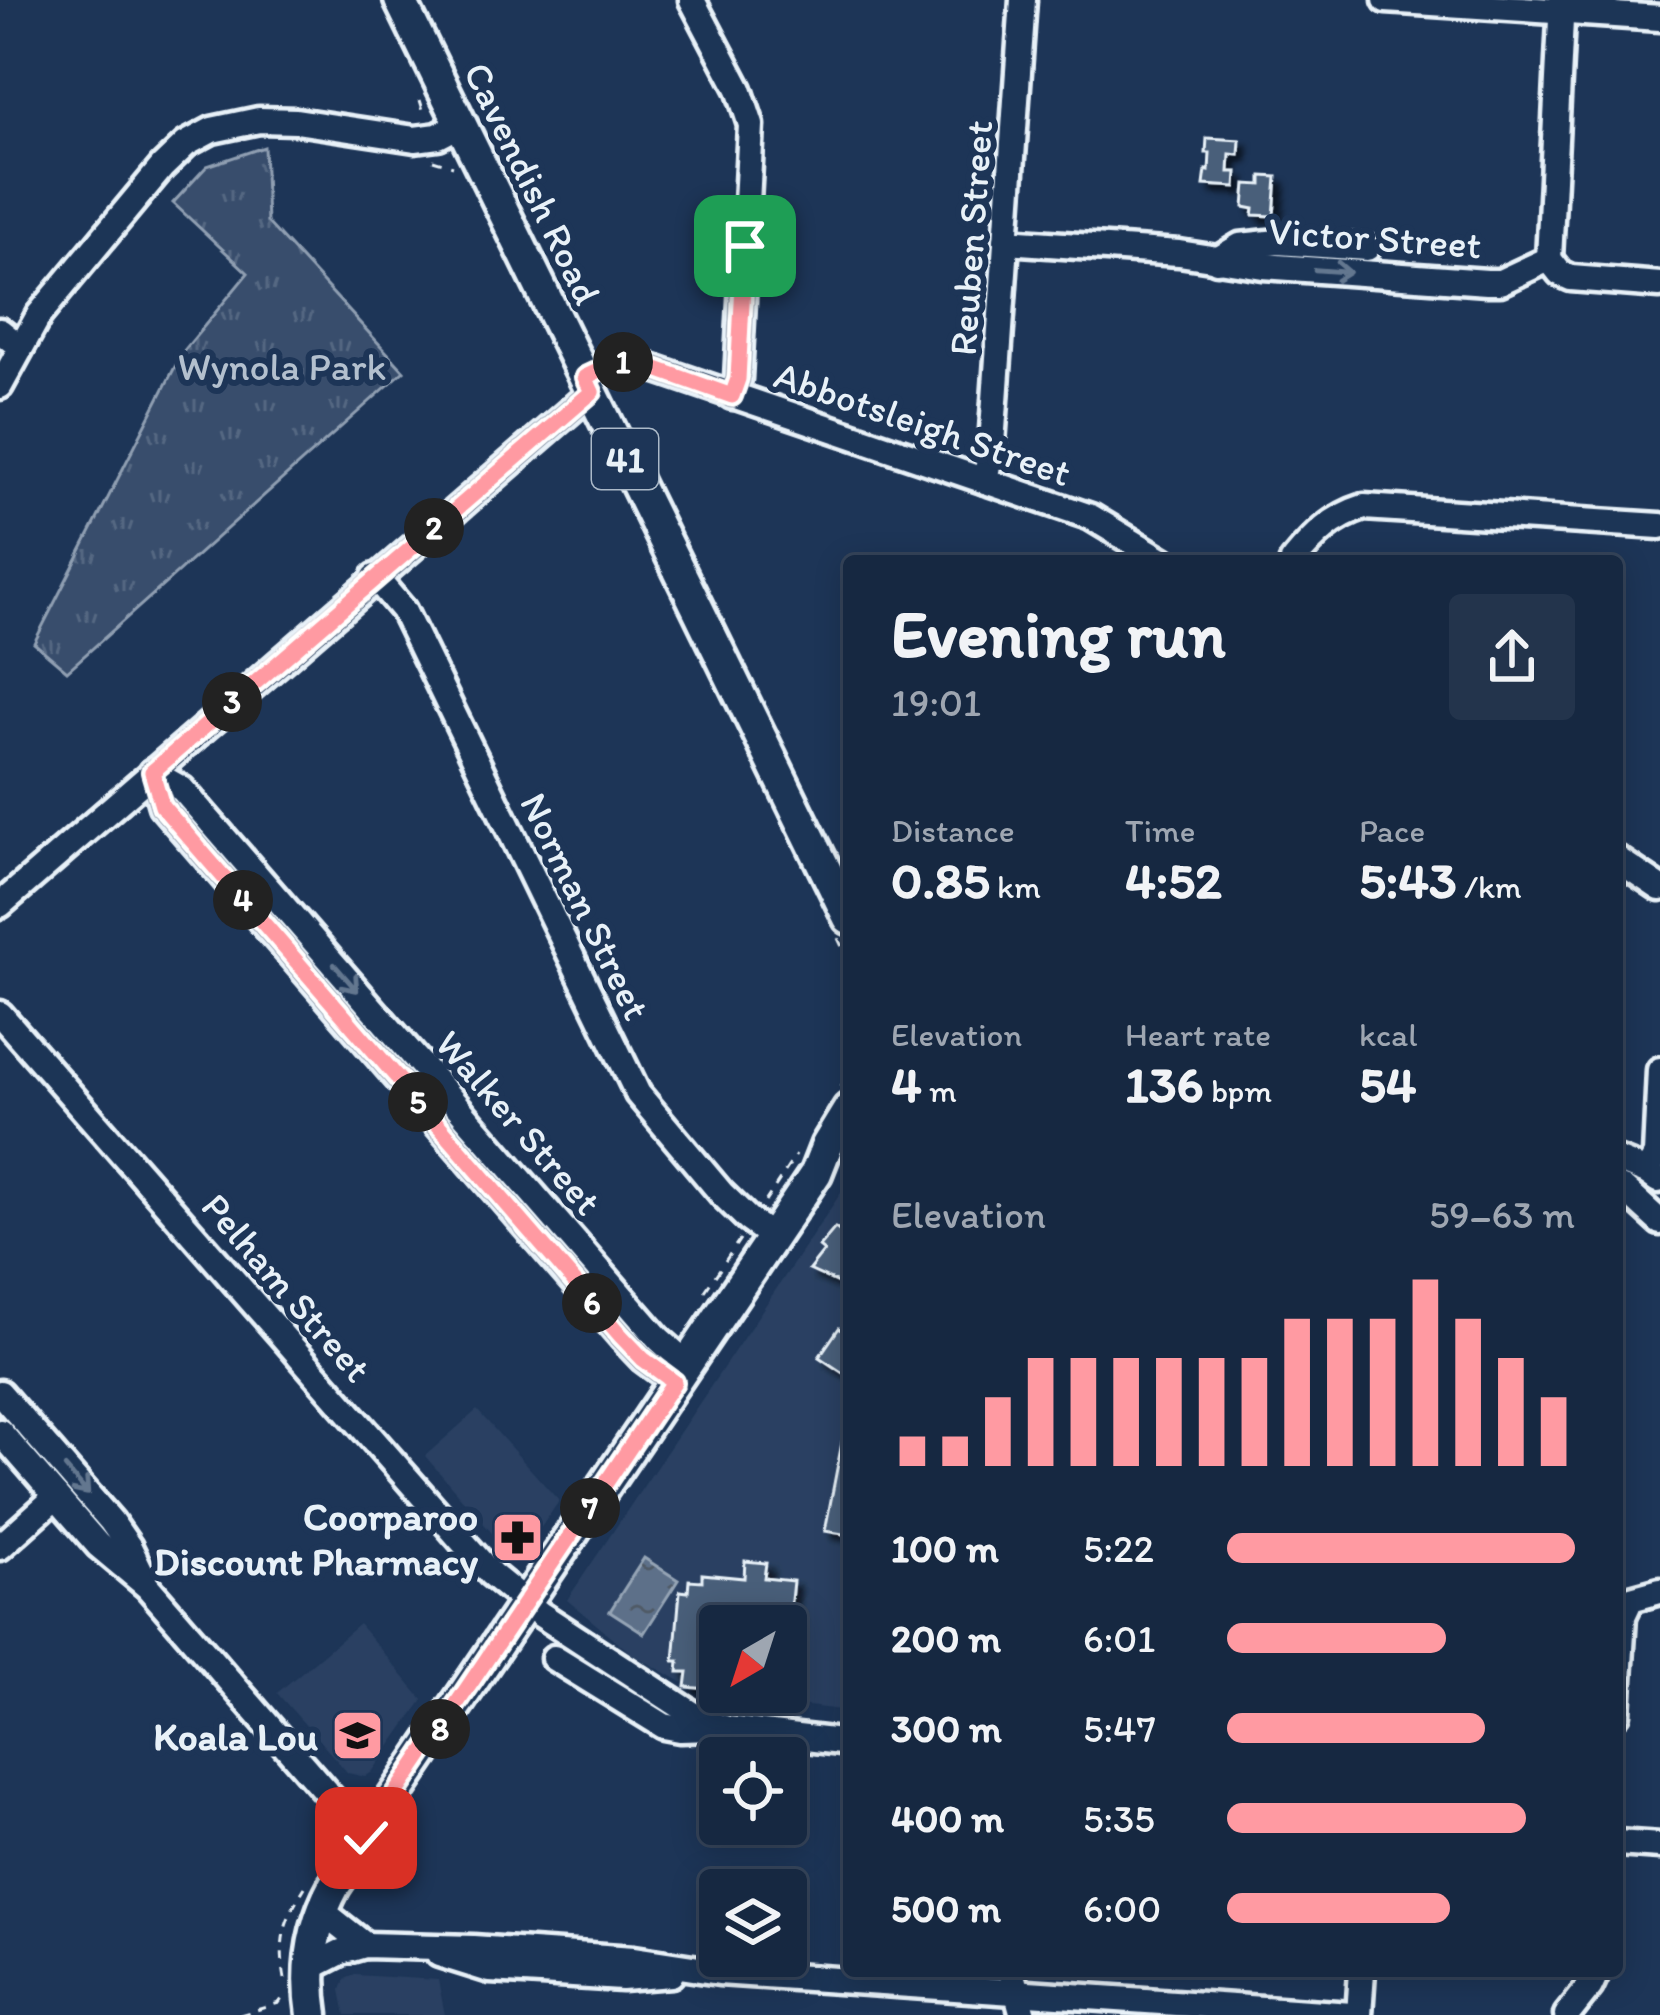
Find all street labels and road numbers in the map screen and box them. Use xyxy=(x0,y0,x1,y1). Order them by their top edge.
street label: Cavendish Road xyxy=(454,55,611,312)
street label: Reuben Street xyxy=(939,119,1002,357)
street label: Victor Street xyxy=(1267,207,1483,268)
street label: Abbotsleigh Street xyxy=(768,351,1077,496)
road number: 41 xyxy=(592,429,658,489)
street label: Norman Street xyxy=(510,785,661,1027)
street label: Walker Street xyxy=(426,1020,612,1224)
street label: Pelham Street xyxy=(192,1183,381,1391)

